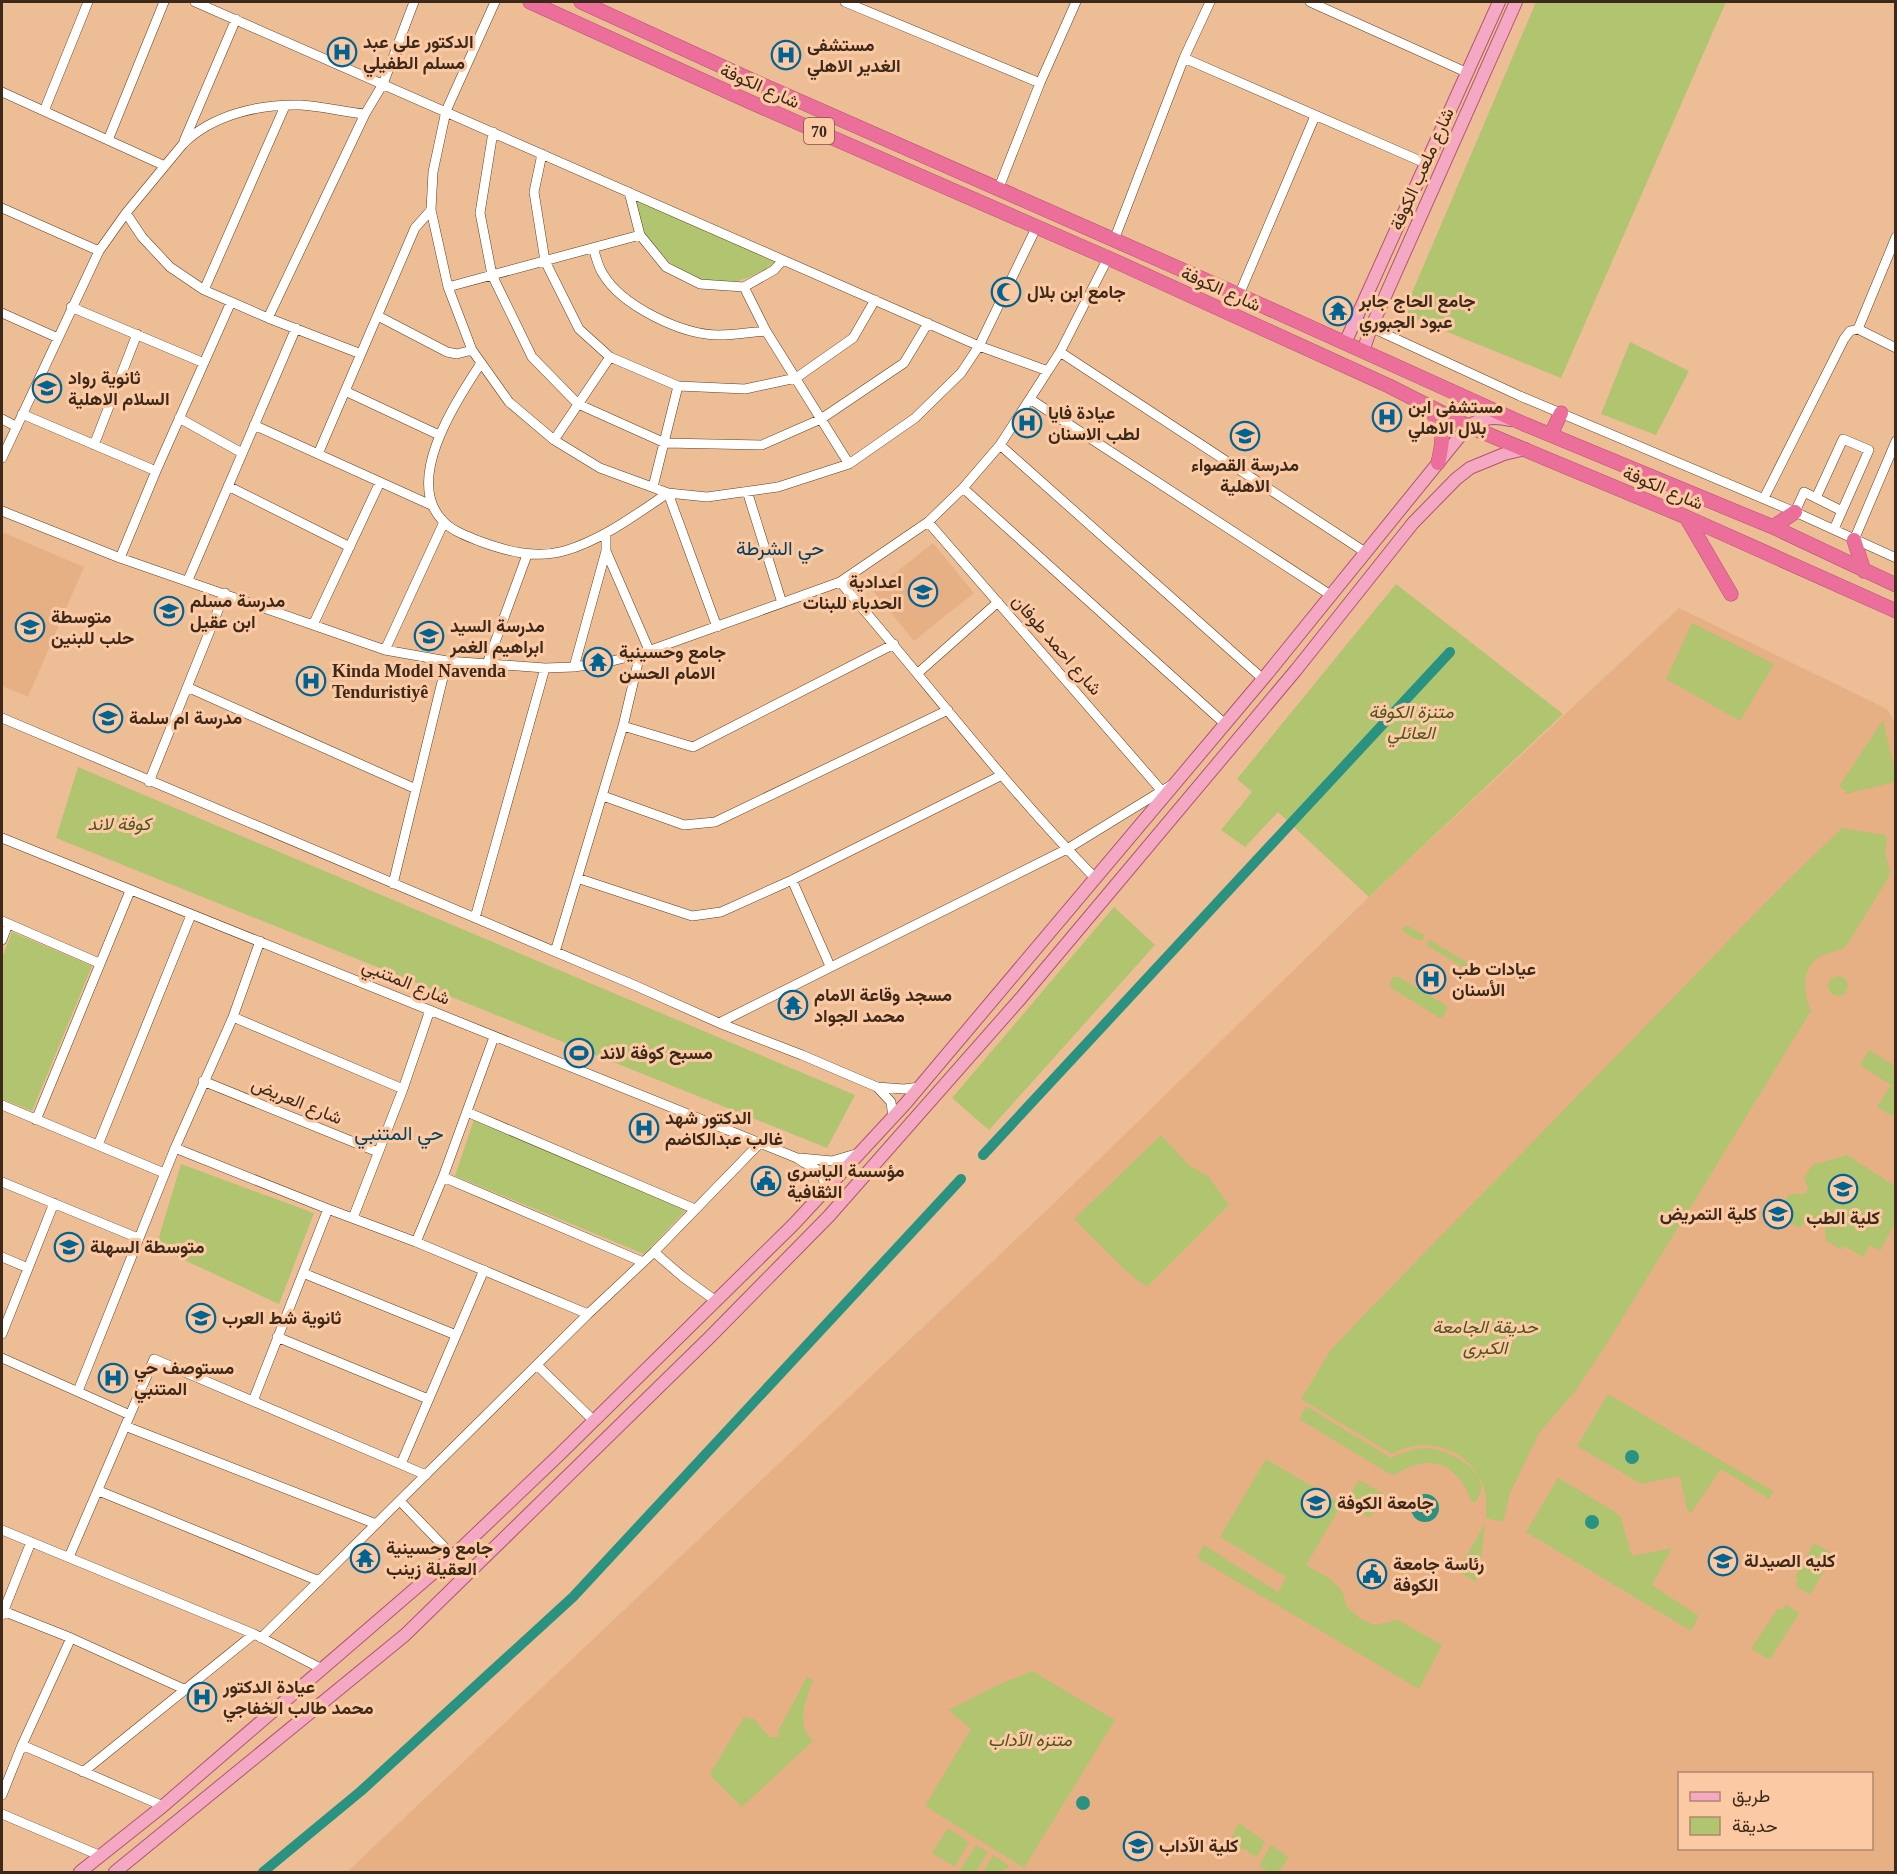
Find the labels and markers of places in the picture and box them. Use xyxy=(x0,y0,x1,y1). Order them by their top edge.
place label: الدكتور علي عبد مسلم الطفيلي xyxy=(363,32,474,78)
place label: مستشفى الغدير الاهلي xyxy=(807,35,901,81)
hospital icon: الدكتور علي عبد مسلم الطفيلي xyxy=(326,36,358,68)
hospital icon: مستشفى الغدير الاهلي xyxy=(770,39,802,71)
mosque icon: جامع ابن بلال xyxy=(990,276,1022,308)
place label: جامع ابن بلال xyxy=(1027,282,1126,304)
place label: جامع الحاج جابر عبود الجبوري xyxy=(1358,291,1475,337)
temple icon: جامع الحاج جابر عبود الجبوري xyxy=(1322,295,1354,327)
place label: ثانوية رواد السلام الاهلية xyxy=(68,368,170,411)
school or university icon: ثانوية رواد السلام الاهلية xyxy=(31,372,63,404)
place label: مستشفى ابن بلال الاهلي xyxy=(1408,397,1503,443)
hospital icon: مستشفى ابن بلال الاهلي xyxy=(1371,401,1403,433)
place label: عيادة فايا لطب الاسنان xyxy=(1048,403,1140,445)
hospital icon: عيادة فايا لطب الاسنان xyxy=(1011,407,1043,439)
school or university icon: مدرسة القصواء الاهلية xyxy=(1229,420,1261,452)
place label: مدرسة القصواء الاهلية xyxy=(1191,455,1299,497)
place label: اعدادية الحدباء للبنات xyxy=(803,572,902,614)
school or university icon: اعدادية الحدباء للبنات xyxy=(907,576,939,608)
place label: مدرسة مسلم ابن عقيل xyxy=(190,591,286,633)
school or university icon: مدرسة مسلم ابن عقيل xyxy=(153,595,185,627)
place label: متوسطة حلب للبنين xyxy=(51,607,134,649)
school or university icon: متوسطة حلب للبنين xyxy=(14,611,46,643)
place label: مدرسة السيد ابراهيم الغمر xyxy=(449,616,545,659)
school or university icon: مدرسة السيد ابراهيم الغمر xyxy=(413,620,445,652)
place label: جامع وحسينية الامام الحسن xyxy=(619,642,726,685)
temple icon: جامع وحسينية الامام الحسن xyxy=(582,646,614,678)
place label: Kinda Model Navenda Tenduristiyê xyxy=(332,661,506,702)
hospital icon: Kinda Model Navenda Tenduristiyê xyxy=(295,665,327,697)
school or university icon: مدرسة ام سلمة xyxy=(92,702,124,734)
place label: مدرسة ام سلمة xyxy=(129,708,243,730)
place label: عيادات طب الأسنان xyxy=(1452,959,1536,1000)
hospital icon: عيادات طب الأسنان xyxy=(1415,963,1447,995)
place label: مسجد وقاعة الامام محمد الجواد xyxy=(814,985,952,1027)
temple icon: مسجد وقاعة الامام محمد الجواد xyxy=(777,989,809,1021)
sports icon: مسبح كوفة لاند xyxy=(563,1037,595,1069)
place label: مسبح كوفة لاند xyxy=(600,1043,713,1065)
place label: الدكتور شهد غالب عبدالكاضم xyxy=(665,1108,783,1151)
hospital icon: الدكتور شهد غالب عبدالكاضم xyxy=(628,1112,660,1144)
place label: مؤسسة الياسري الثقافية xyxy=(787,1161,905,1203)
public building icon: مؤسسة الياسري الثقافية xyxy=(750,1165,782,1197)
school or university icon: كلية الطب xyxy=(1827,1173,1859,1205)
school or university icon: كلية التمريض xyxy=(1762,1198,1794,1230)
place label: كلية التمريض xyxy=(1660,1204,1757,1225)
place label: كلية الطب xyxy=(1806,1208,1880,1229)
school or university icon: متوسطة السهلة xyxy=(53,1231,85,1263)
place label: متوسطة السهلة xyxy=(90,1237,205,1258)
school or university icon: ثانوية شط العرب xyxy=(185,1302,217,1334)
place label: ثانوية شط العرب xyxy=(222,1308,341,1329)
place label: مستوصف حي المتنبي xyxy=(134,1358,235,1404)
hospital icon: مستوصف حي المتنبي xyxy=(97,1362,129,1394)
school or university icon: جامعة الكوفة xyxy=(1300,1487,1332,1519)
place label: جامعة الكوفة xyxy=(1337,1493,1434,1514)
place label: جامع وحسينية العقيلة زينب xyxy=(386,1538,493,1580)
temple icon: جامع وحسينية العقيلة زينب xyxy=(349,1542,381,1574)
school or university icon: كليه الصيدلة xyxy=(1707,1545,1739,1577)
place label: كليه الصيدلة xyxy=(1744,1551,1835,1572)
place label: رئاسة جامعة الكوفة xyxy=(1393,1554,1484,1596)
public building icon: رئاسة جامعة الكوفة xyxy=(1356,1558,1388,1590)
place label: عيادة الدكتور محمد طالب الخفاجي xyxy=(222,1677,374,1723)
hospital icon: عيادة الدكتور محمد طالب الخفاجي xyxy=(186,1681,218,1713)
school or university icon: كلية الآداب xyxy=(1122,1830,1154,1862)
place label: كلية الآداب xyxy=(1159,1836,1239,1857)

